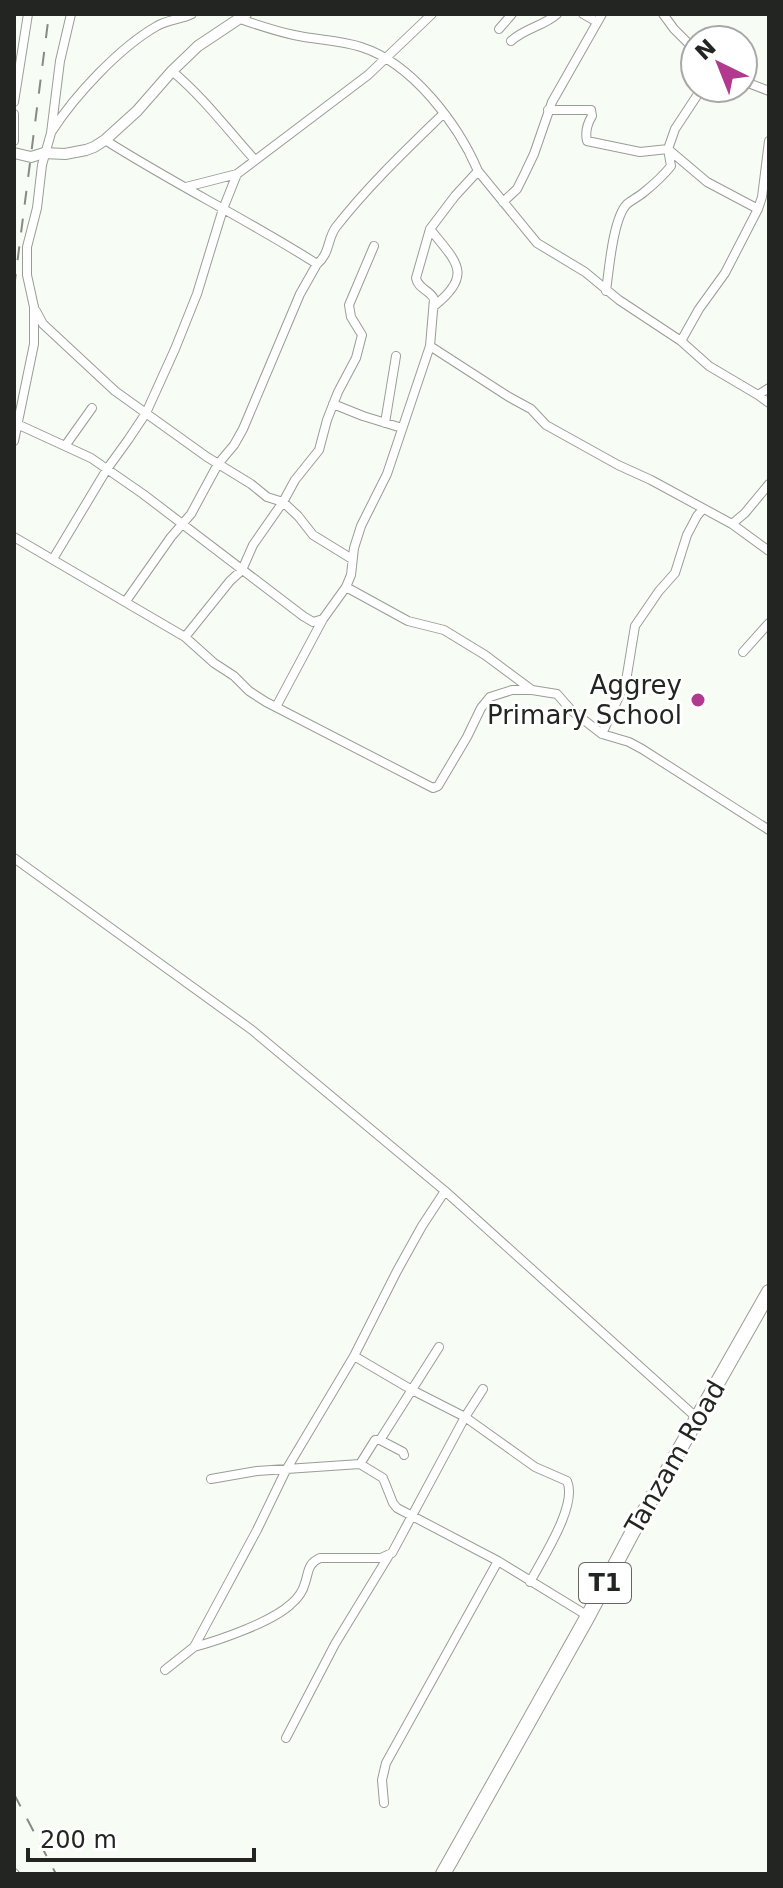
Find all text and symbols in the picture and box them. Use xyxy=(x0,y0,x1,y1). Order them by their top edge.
north arrow xyxy=(679,24,759,104)
text: N xyxy=(690,34,721,65)
place label: Aggrey Primary School xyxy=(487,670,682,730)
marker: Aggrey Primary School xyxy=(689,691,707,709)
street label: Tanzam Road xyxy=(618,1375,731,1540)
road number: T1 xyxy=(579,1563,631,1603)
scale bar xyxy=(28,1812,254,1862)
text: 200 m xyxy=(40,1826,117,1854)

